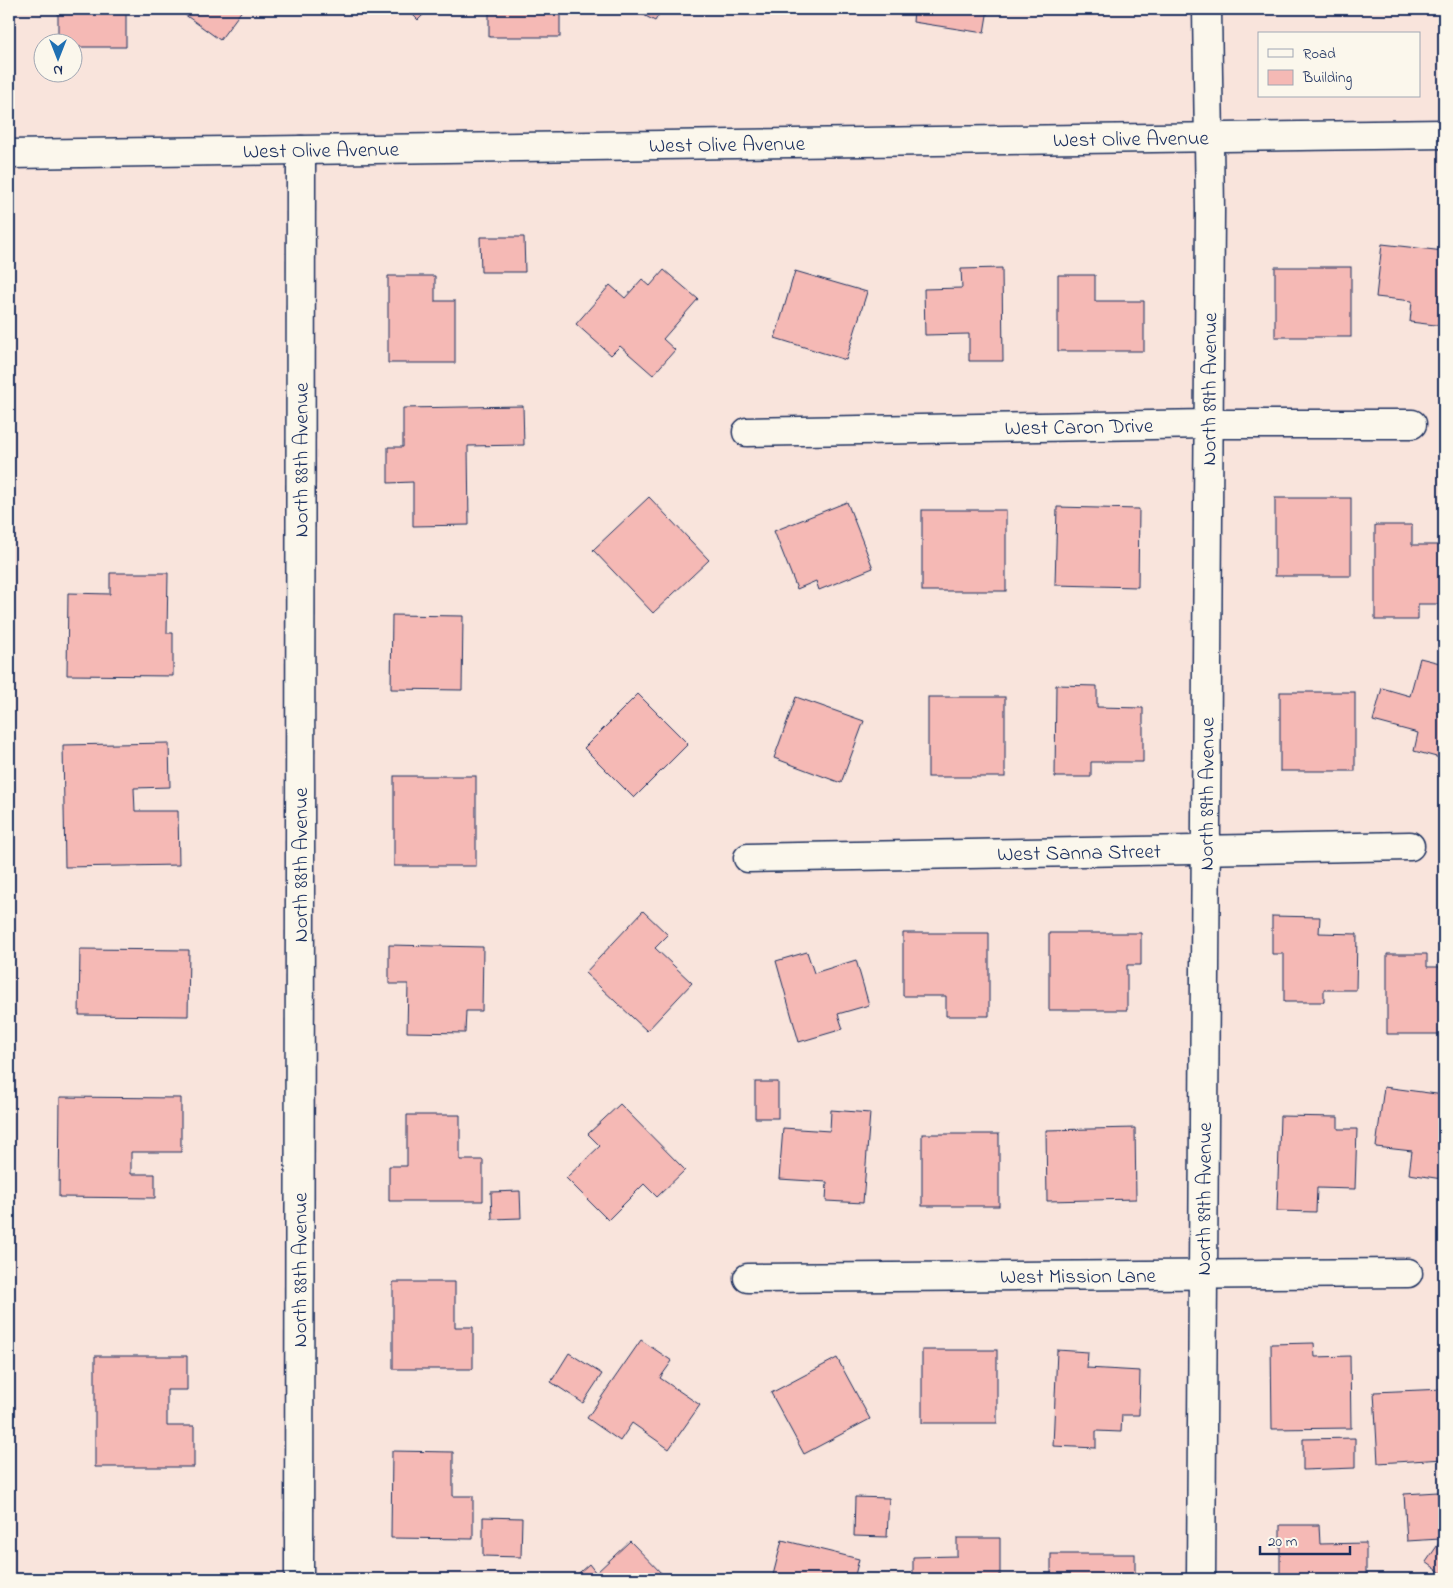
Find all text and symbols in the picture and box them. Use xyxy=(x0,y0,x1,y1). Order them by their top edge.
north arrow xyxy=(32,32,82,82)
legend xyxy=(1258,32,1420,98)
text: Road xyxy=(1303,43,1336,65)
text: N xyxy=(53,59,63,80)
text: Building xyxy=(1302,67,1352,90)
street label: West Olive Avenue xyxy=(1053,124,1210,156)
street label: West Olive Avenue xyxy=(649,130,806,162)
street label: West Olive Avenue xyxy=(243,136,400,168)
street label: North 89th Avenue xyxy=(1195,312,1226,466)
street label: North 88th Avenue xyxy=(287,382,318,537)
street label: West Caron Drive xyxy=(1004,412,1154,445)
street label: North 89th Avenue xyxy=(1193,717,1224,871)
street label: North 88th Avenue xyxy=(287,787,317,942)
street label: West Sanna Street xyxy=(997,838,1161,870)
street label: North 89th Avenue xyxy=(1190,1122,1221,1276)
street label: North 88th Avenue xyxy=(286,1192,317,1347)
street label: West Mission Lane xyxy=(1000,1262,1157,1293)
scale bar xyxy=(1260,1523,1350,1555)
text: 20 m xyxy=(1268,1531,1298,1553)

